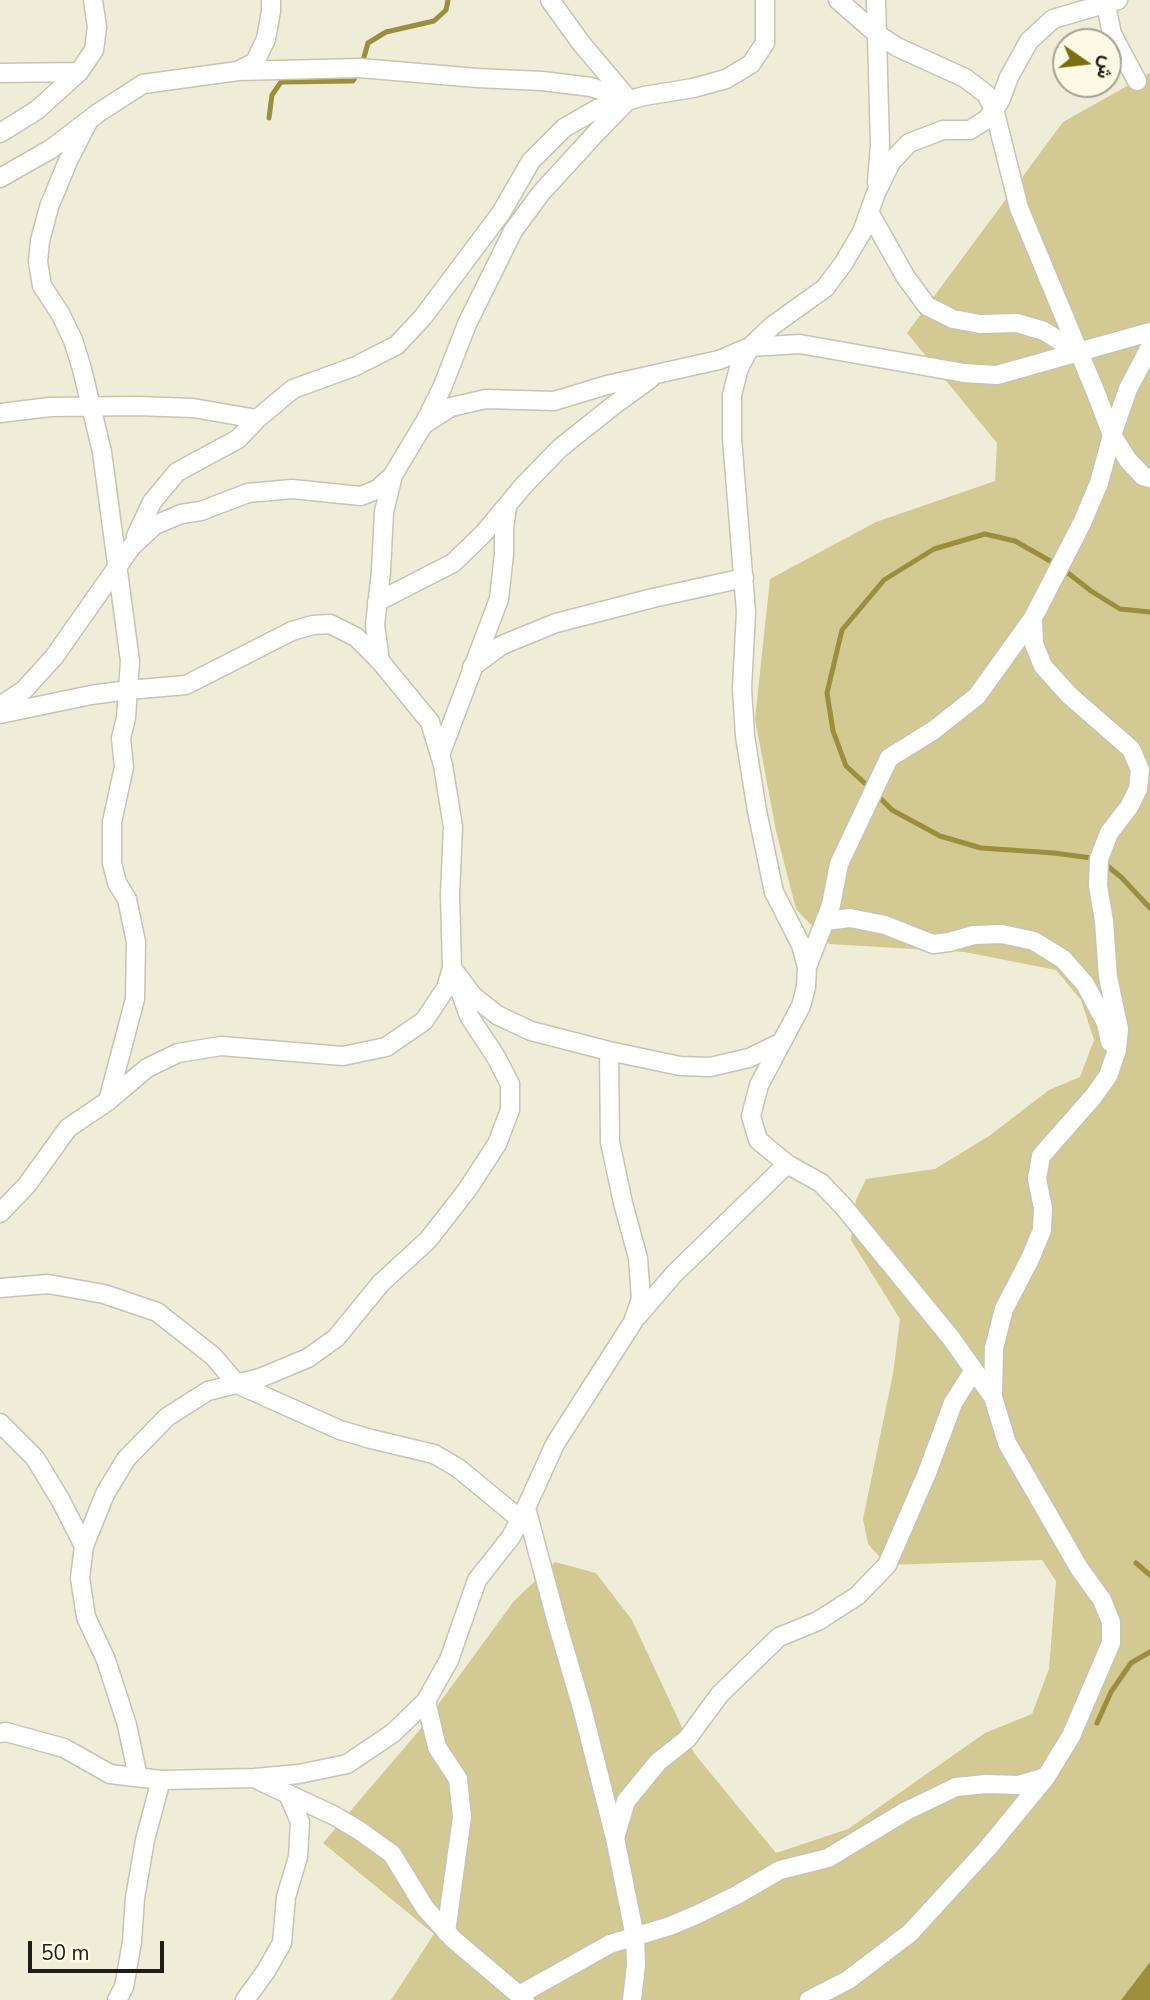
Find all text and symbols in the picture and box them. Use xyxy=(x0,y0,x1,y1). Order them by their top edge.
north arrow xyxy=(1052,28,1122,98)
text: ش xyxy=(1090,53,1121,82)
scale bar xyxy=(32,1926,168,1970)
text: 50 m xyxy=(41,1939,90,1967)

